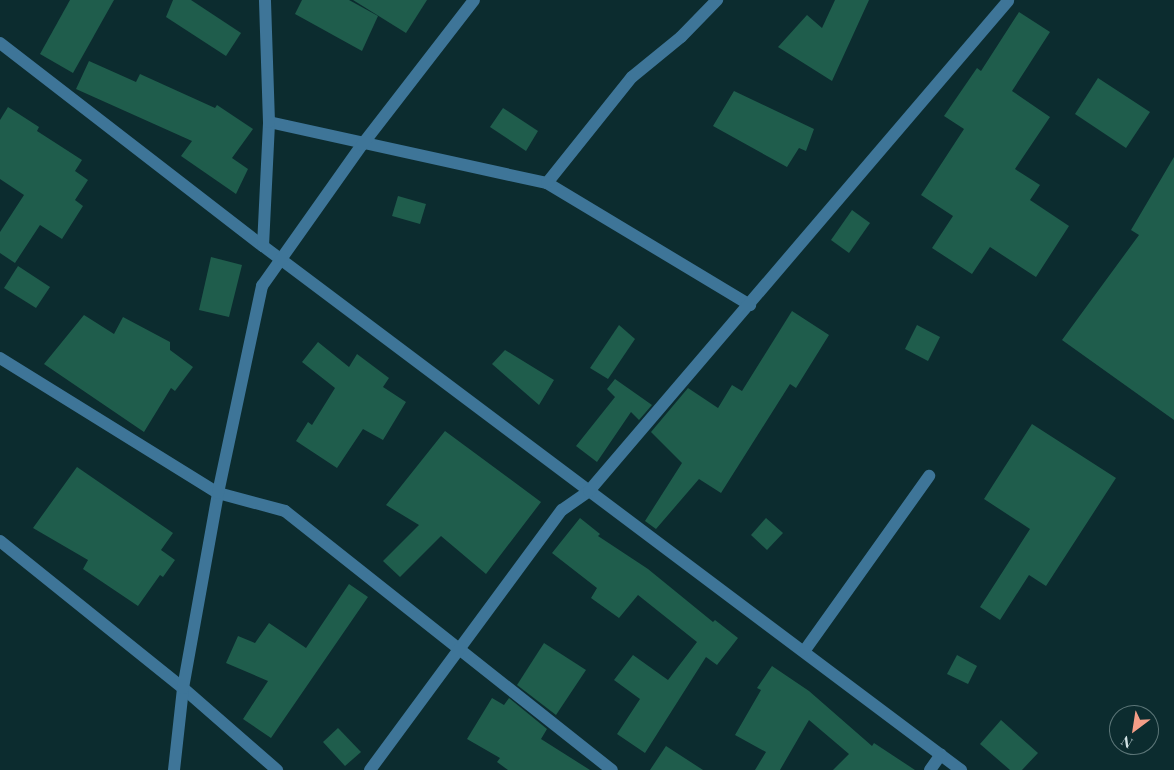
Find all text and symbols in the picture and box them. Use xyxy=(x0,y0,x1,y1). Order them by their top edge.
north arrow xyxy=(1109,705,1159,755)
text: N xyxy=(1117,732,1136,753)

